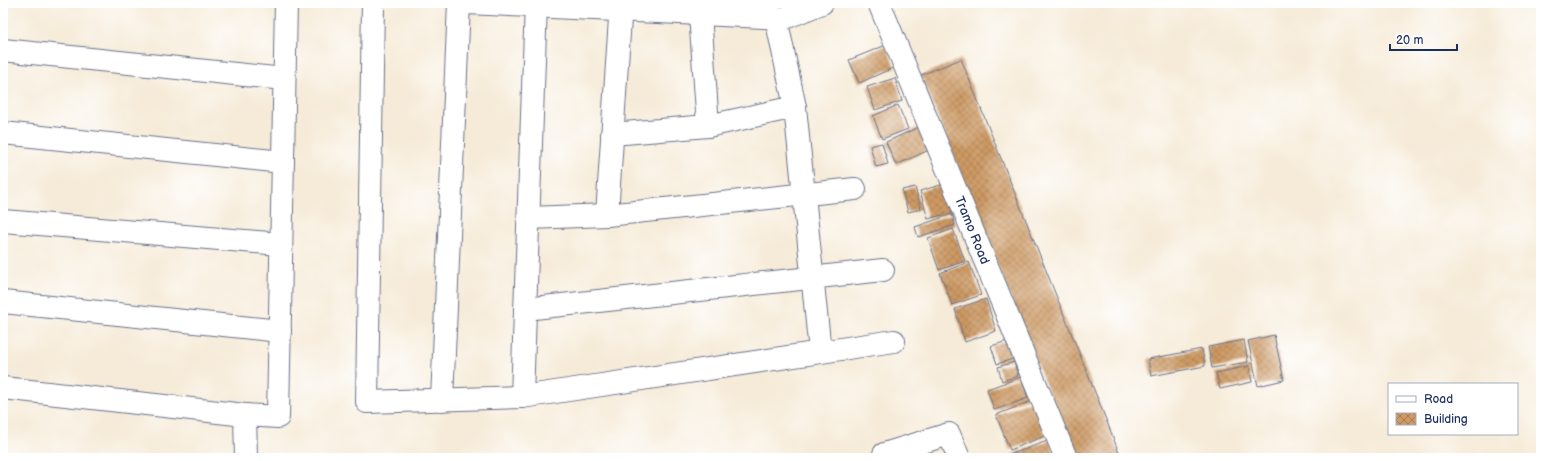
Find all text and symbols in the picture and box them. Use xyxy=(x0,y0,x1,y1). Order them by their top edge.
scale bar xyxy=(1390,26,1457,52)
text: 20 m xyxy=(1396,33,1423,48)
street label: Tramo Road xyxy=(951,194,993,267)
legend xyxy=(1388,383,1518,435)
text: Road xyxy=(1424,392,1453,407)
text: Building xyxy=(1424,412,1468,427)

